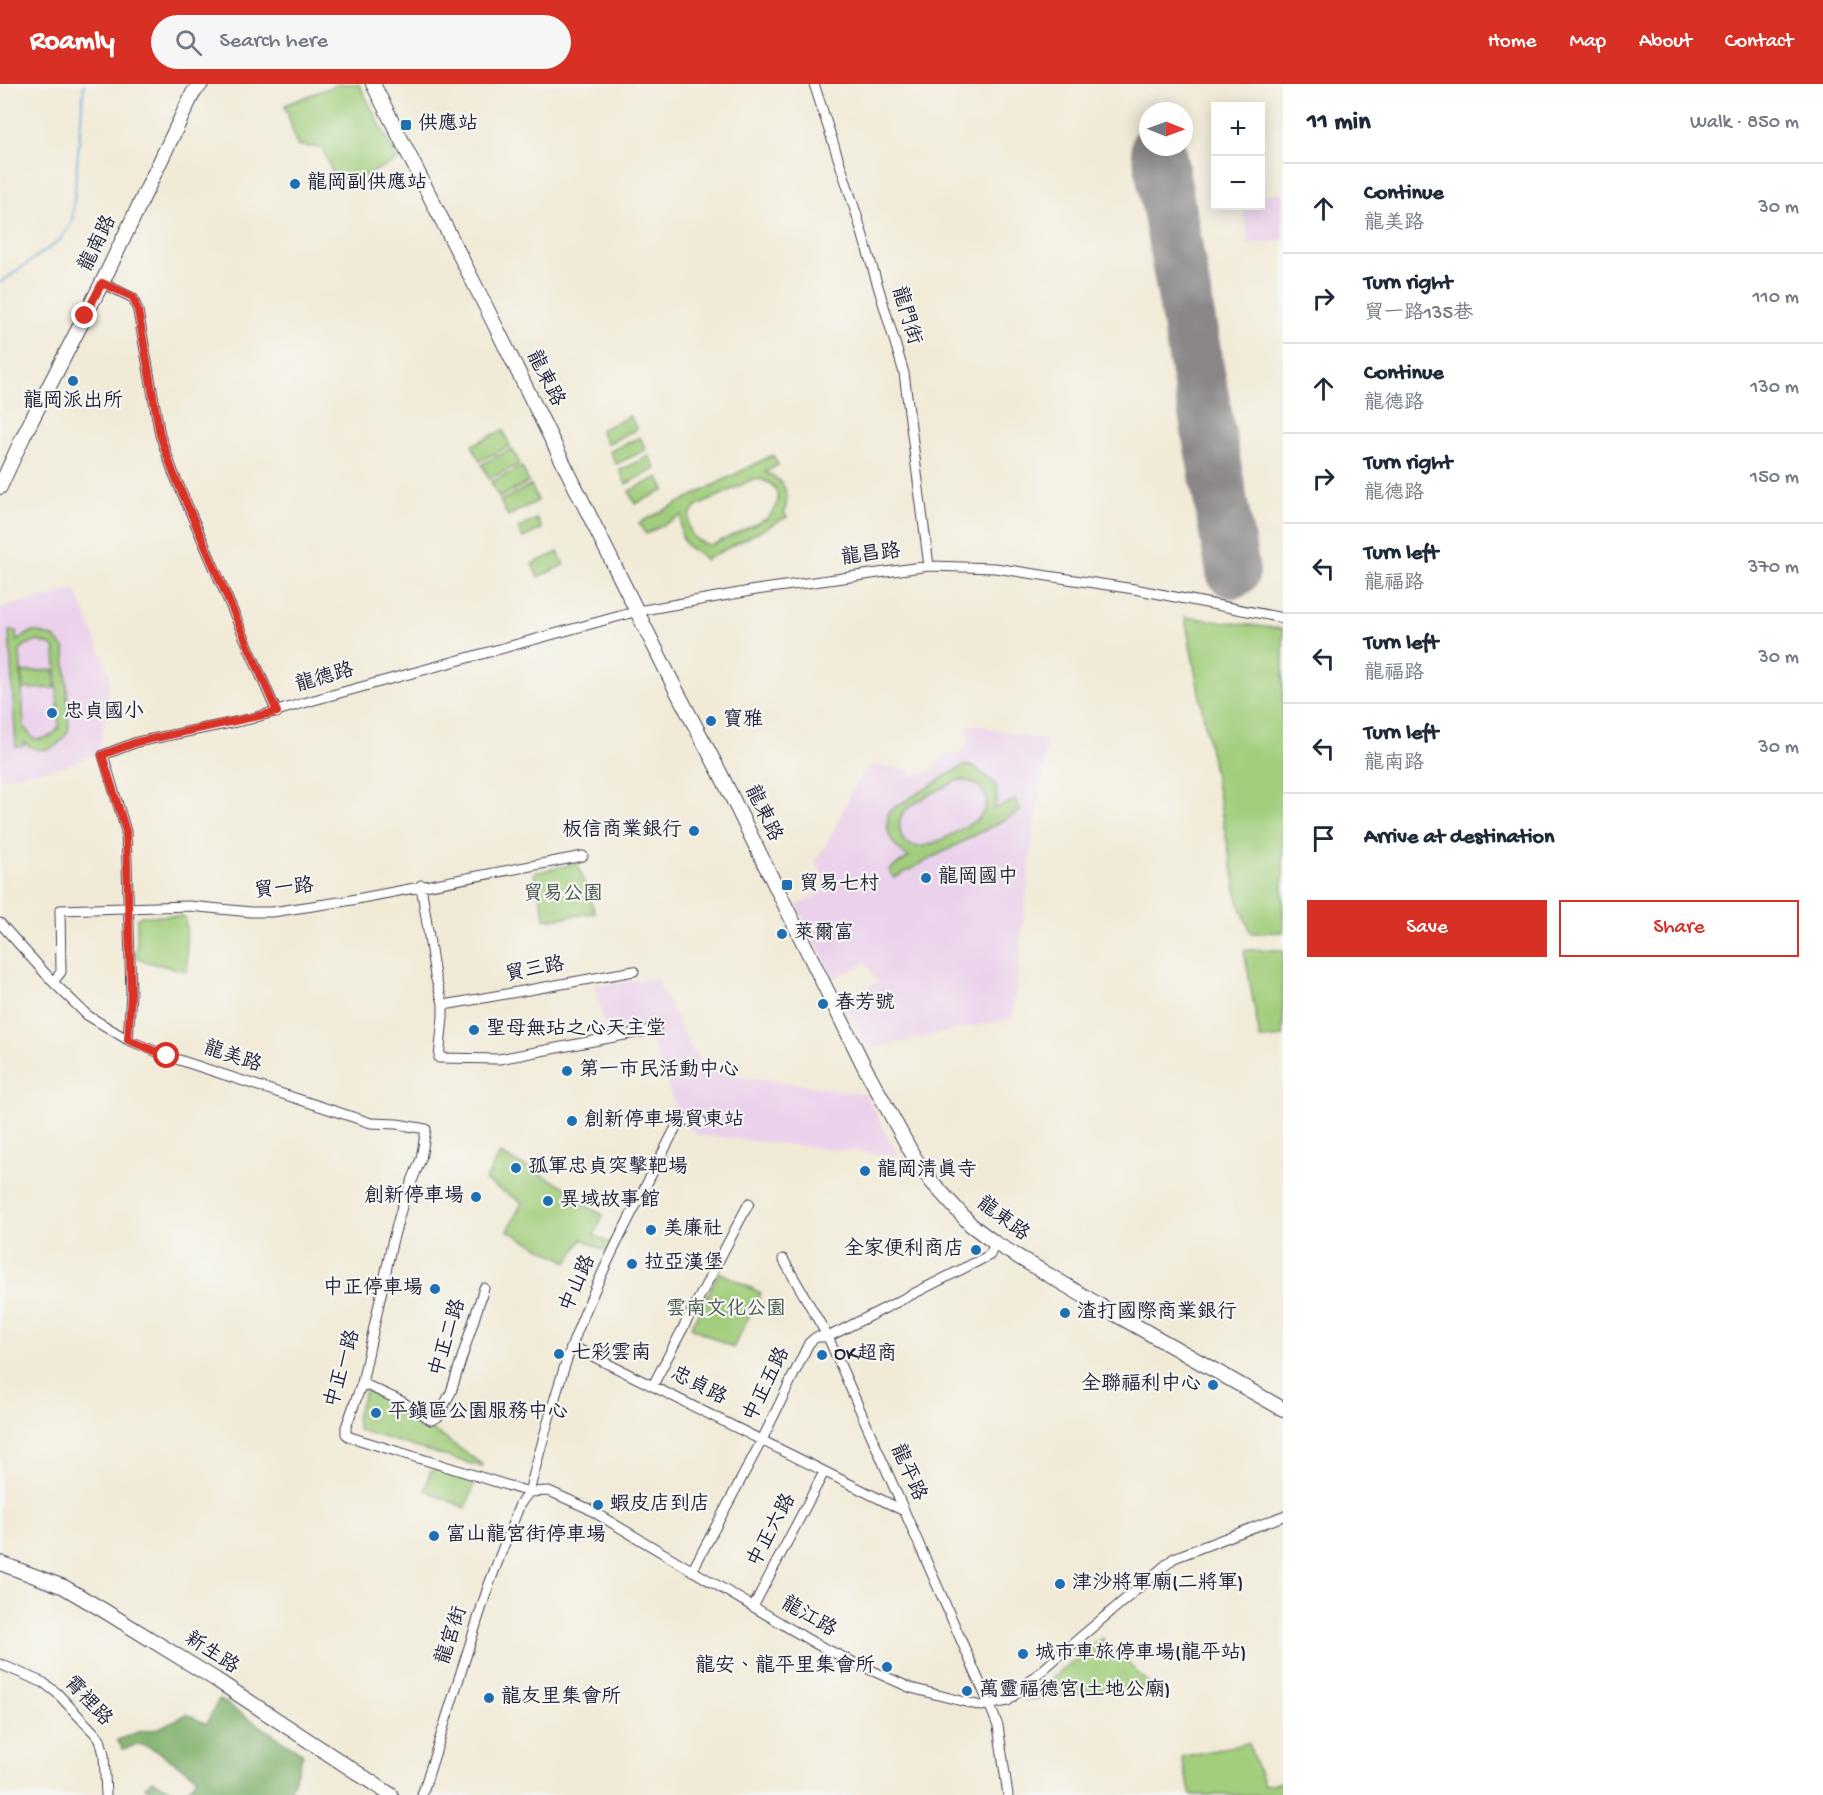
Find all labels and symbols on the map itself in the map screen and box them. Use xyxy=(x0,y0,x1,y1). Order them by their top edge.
north arrow xyxy=(1139,102,1193,156)
place label: 供應站 xyxy=(418,112,478,137)
marker: 供應站 xyxy=(399,118,413,132)
place label: 龍岡副供應站 xyxy=(307,171,427,196)
marker: 龍岡副供應站 xyxy=(288,177,302,191)
street label: 龍南路 xyxy=(74,210,123,276)
street label: 龍門街 xyxy=(885,283,927,348)
route end xyxy=(71,302,97,328)
street label: 龍東路 xyxy=(520,346,570,412)
marker: 龍岡派出所 xyxy=(66,374,80,388)
place label: 龍岡派出所 xyxy=(23,389,123,414)
street label: 龍昌路 xyxy=(840,539,903,571)
street label: 龍德路 xyxy=(292,657,358,698)
place label: 忠貞國小 xyxy=(64,700,144,725)
marker: 忠貞國小 xyxy=(45,706,59,720)
place label: 寶雅 xyxy=(723,708,763,733)
marker: 寶雅 xyxy=(704,714,718,728)
street label: 龍東路 xyxy=(739,781,788,847)
place label: 板信商業銀行 xyxy=(562,818,682,843)
marker: 板信商業銀行 xyxy=(687,824,701,838)
place label: 龍岡國中 xyxy=(938,865,1018,890)
marker: 龍岡國中 xyxy=(919,871,933,885)
place label: 貿易七村 xyxy=(799,872,879,897)
street label: 貿一路 xyxy=(253,873,316,905)
marker: 貿易七村 xyxy=(780,878,794,892)
park label: 貿易公園 xyxy=(523,882,603,907)
place label: 萊爾富 xyxy=(794,921,854,946)
marker: 萊爾富 xyxy=(775,927,789,941)
street label: 貿三路 xyxy=(503,952,568,988)
place label: 春芳號 xyxy=(835,991,895,1016)
marker: 春芳號 xyxy=(816,997,830,1011)
place label: 聖母無玷之心天主堂 xyxy=(486,1017,666,1042)
marker: 聖母無玷之心天主堂 xyxy=(467,1023,481,1037)
street label: 龍美路 xyxy=(200,1036,266,1079)
route start xyxy=(153,1042,179,1068)
place label: 第一市民活動中心 xyxy=(579,1058,739,1083)
marker: 第一市民活動中心 xyxy=(560,1064,574,1078)
place label: 創新停車場貿東站 xyxy=(584,1108,744,1133)
marker: 創新停車場貿東站 xyxy=(565,1114,579,1128)
place label: 孤軍忠貞突擊靶場 xyxy=(528,1155,688,1180)
place label: 龍岡清真寺 xyxy=(877,1158,977,1183)
marker: 孤軍忠貞突擊靶場 xyxy=(509,1161,523,1175)
marker: 龍岡清真寺 xyxy=(858,1164,872,1178)
place label: 創新停車場 xyxy=(364,1184,464,1209)
place label: 異域故事館 xyxy=(560,1188,660,1213)
marker: 創新停車場 xyxy=(469,1190,483,1204)
street label: 龍東路 xyxy=(971,1191,1035,1248)
marker: 異域故事館 xyxy=(541,1194,555,1208)
place label: 美廉社 xyxy=(663,1217,723,1242)
marker: 美廉社 xyxy=(644,1223,658,1237)
place label: 全家便利商店 xyxy=(844,1237,964,1262)
marker: 全家便利商店 xyxy=(969,1243,983,1257)
street label: 中山路 xyxy=(554,1250,602,1316)
place label: 拉亞漢堡 xyxy=(644,1251,724,1276)
marker: 拉亞漢堡 xyxy=(625,1257,639,1271)
place label: 中正停車場 xyxy=(323,1276,423,1301)
marker: 中正停車場 xyxy=(428,1282,442,1296)
street label: 中正二路 xyxy=(424,1295,472,1380)
park label: 雲南文化公園 xyxy=(666,1297,786,1322)
place label: 渣打國際商業銀行 xyxy=(1077,1300,1237,1325)
marker: 渣打國際商業銀行 xyxy=(1058,1306,1072,1320)
street label: 中正一路 xyxy=(320,1326,366,1411)
place label: 七彩雲南 xyxy=(571,1341,651,1366)
street label: 中正五路 xyxy=(738,1342,796,1426)
place label: OK超商 xyxy=(834,1342,897,1367)
marker: 七彩雲南 xyxy=(552,1347,566,1361)
marker: OK超商 xyxy=(815,1348,829,1362)
street label: 忠貞路 xyxy=(666,1361,732,1411)
place label: 全聯福利中心 xyxy=(1081,1372,1201,1397)
marker: 全聯福利中心 xyxy=(1206,1378,1220,1392)
place label: 平鎮區公園服務中心 xyxy=(388,1400,568,1425)
marker: 平鎮區公園服務中心 xyxy=(369,1406,383,1420)
street label: 龍平路 xyxy=(884,1440,932,1506)
street label: 中正六路 xyxy=(742,1488,802,1572)
place label: 蝦皮店到店 xyxy=(610,1492,710,1517)
marker: 蝦皮店到店 xyxy=(591,1498,605,1512)
place label: 富山龍宮街停車場 xyxy=(446,1523,606,1548)
marker: 富山龍宮街停車場 xyxy=(427,1529,441,1543)
place label: 津沙將軍廟(二將軍) xyxy=(1072,1571,1243,1596)
marker: 津沙將軍廟(二將軍) xyxy=(1053,1577,1067,1591)
street label: 龍江路 xyxy=(776,1591,842,1643)
street label: 龍宮街 xyxy=(431,1603,473,1668)
street label: 新生路 xyxy=(180,1626,244,1681)
place label: 城市車旅停車場(龍平站) xyxy=(1035,1641,1246,1666)
marker: 城市車旅停車場(龍平站) xyxy=(1016,1647,1030,1661)
place label: 龍安、龍平里集會所 xyxy=(695,1654,875,1679)
marker: 龍安、龍平里集會所 xyxy=(880,1660,894,1674)
street label: 霄裡路 xyxy=(58,1671,118,1733)
place label: 萬靈福德宮(土地公廟) xyxy=(979,1678,1170,1703)
marker: 萬靈福德宮(土地公廟) xyxy=(960,1684,974,1698)
place label: 龍友里集會所 xyxy=(501,1685,621,1710)
marker: 龍友里集會所 xyxy=(482,1691,496,1705)

